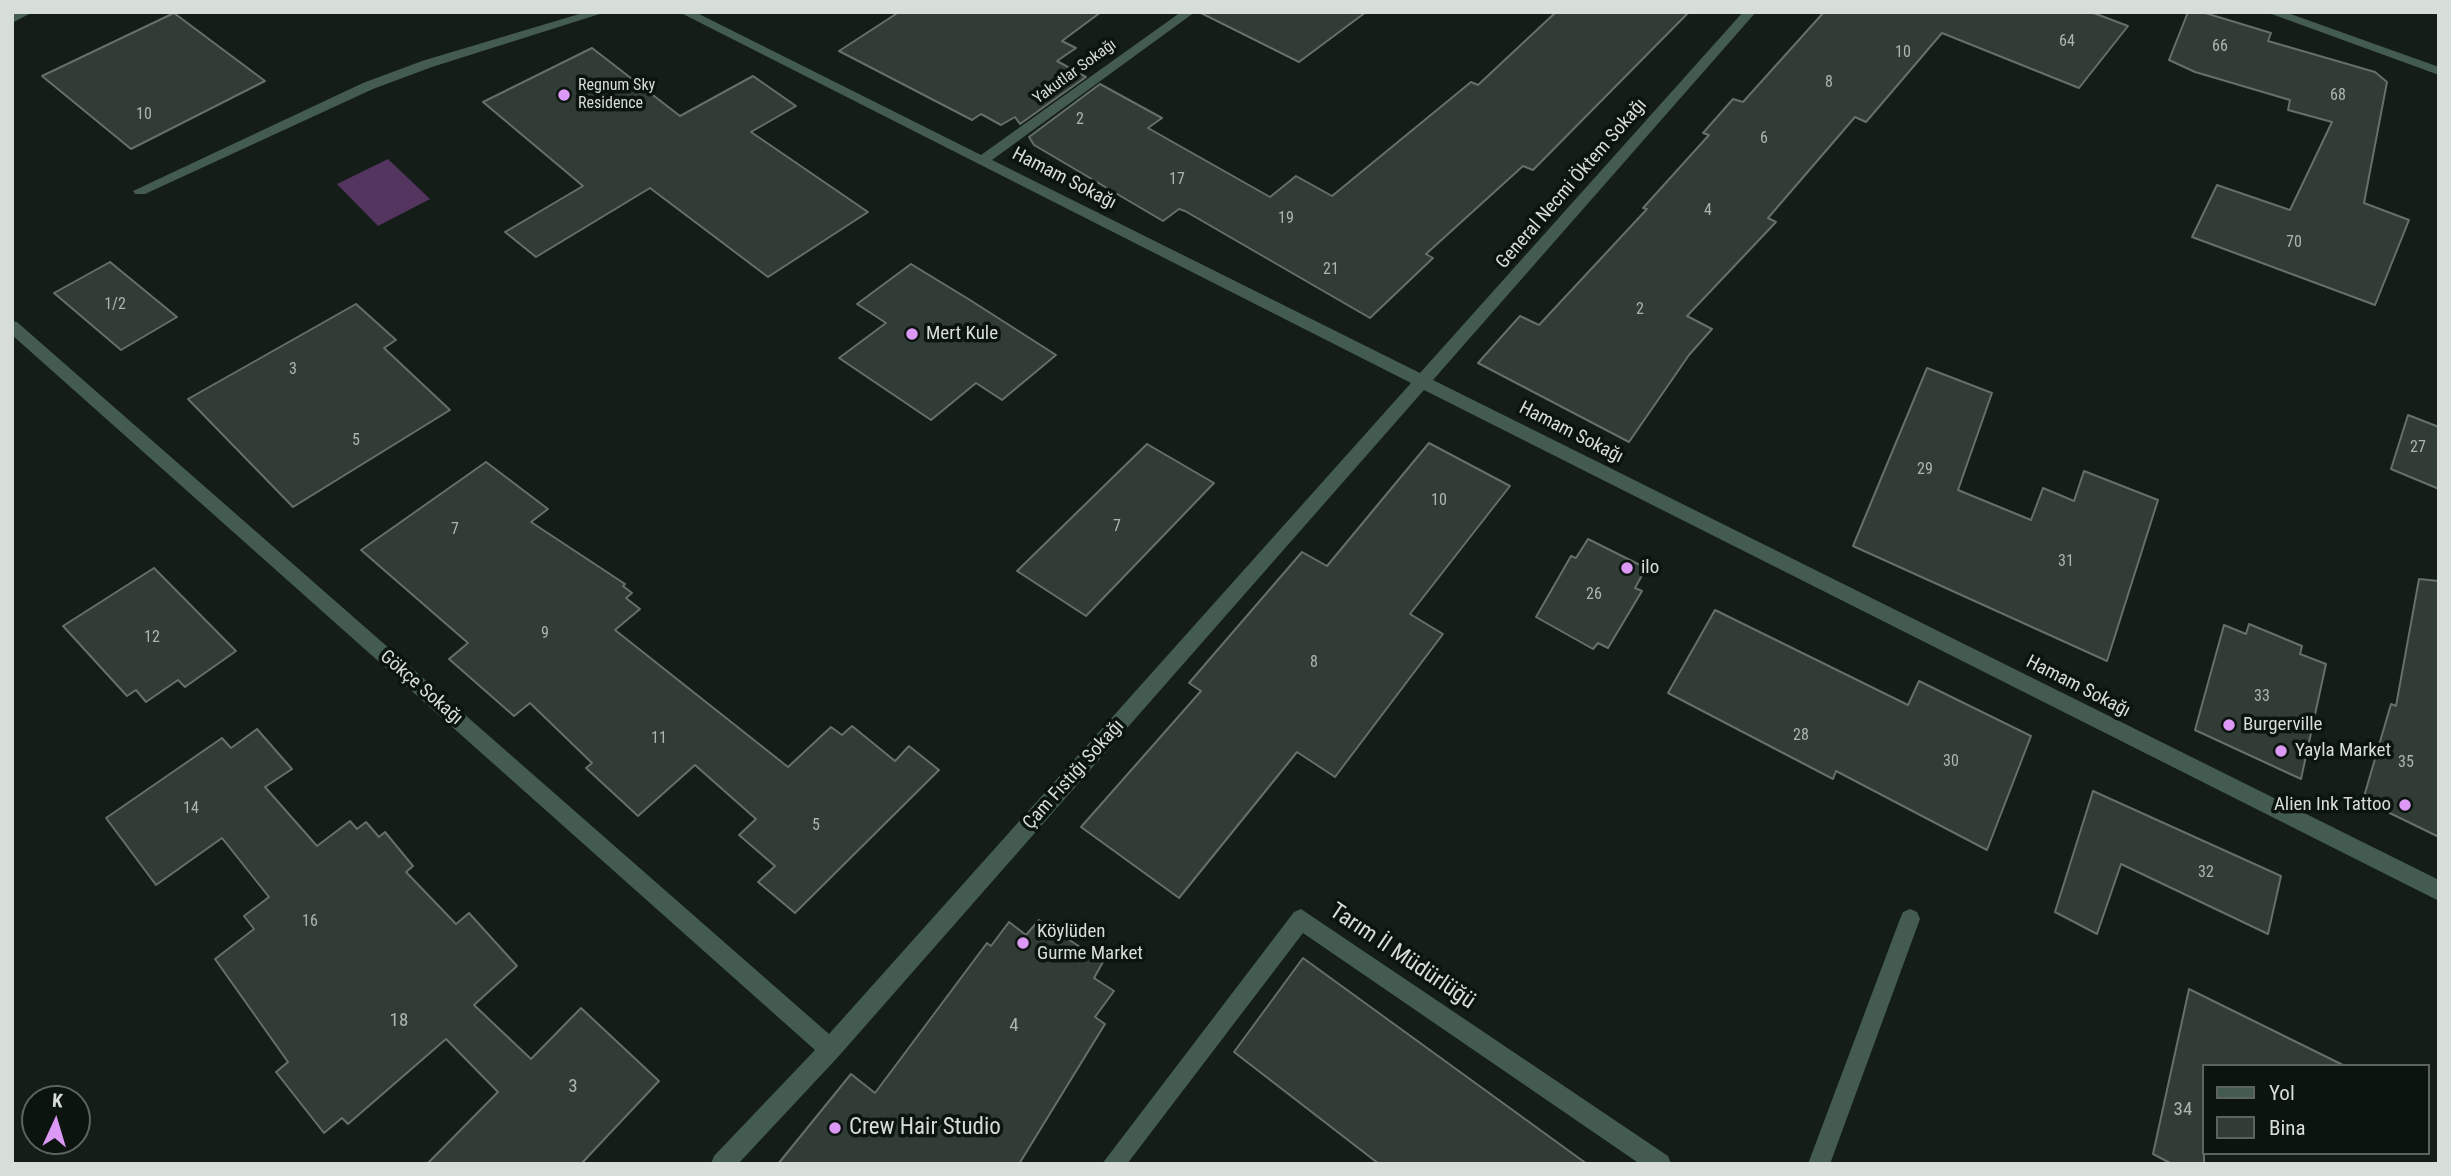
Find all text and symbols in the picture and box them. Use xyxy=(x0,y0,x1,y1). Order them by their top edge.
house number: 64 xyxy=(2059,32,2075,52)
street label: Yakutlar Sokağı xyxy=(1030,35,1120,109)
house number: 66 xyxy=(2212,37,2228,57)
house number: 10 xyxy=(1895,43,1911,63)
house number: 8 xyxy=(1825,73,1833,93)
place label: Regnum Sky Residence xyxy=(578,76,655,114)
house number: 68 xyxy=(2330,86,2346,106)
marker: Regnum Sky Residence xyxy=(556,87,572,103)
street label: General Necmi Öktem Sokağı xyxy=(1492,94,1652,274)
house number: 10 xyxy=(136,105,152,125)
house number: 2 xyxy=(1076,110,1084,130)
house number: 6 xyxy=(1760,129,1768,149)
street label: Hamam Sokağı xyxy=(1008,143,1120,215)
house number: 17 xyxy=(1169,170,1185,190)
house number: 4 xyxy=(1704,201,1712,221)
house number: 19 xyxy=(1278,209,1294,229)
house number: 70 xyxy=(2286,233,2302,253)
house number: 21 xyxy=(1323,260,1339,280)
house number: 1/2 xyxy=(104,295,126,315)
house number: 2 xyxy=(1636,300,1644,320)
place label: Mert Kule xyxy=(926,323,998,345)
marker: Mert Kule xyxy=(904,326,920,342)
house number: 3 xyxy=(289,360,297,380)
street label: Hamam Sokağı xyxy=(1515,397,1627,469)
house number: 5 xyxy=(352,431,360,451)
house number: 27 xyxy=(2410,438,2426,458)
house number: 29 xyxy=(1917,460,1933,480)
house number: 10 xyxy=(1431,491,1447,511)
house number: 7 xyxy=(1113,517,1121,537)
house number: 7 xyxy=(451,520,459,540)
house number: 31 xyxy=(2058,552,2074,572)
place label: ilo xyxy=(1641,557,1659,579)
marker: ilo xyxy=(1619,560,1635,576)
house number: 26 xyxy=(1586,585,1602,605)
house number: 9 xyxy=(541,624,549,644)
house number: 12 xyxy=(144,628,160,648)
street label: Gökçe Sokağı xyxy=(375,646,467,730)
street label: Hamam Sokağı xyxy=(2022,651,2134,723)
house number: 8 xyxy=(1310,653,1318,673)
house number: 33 xyxy=(2254,687,2270,707)
place label: Burgerville xyxy=(2243,714,2323,736)
street label: Çam Fıstığı Sokağı xyxy=(1019,715,1129,835)
marker: Burgerville xyxy=(2221,717,2237,733)
house number: 28 xyxy=(1793,726,1809,746)
house number: 11 xyxy=(651,729,667,749)
place label: Yayla Market xyxy=(2295,740,2391,762)
marker: Yayla Market xyxy=(2273,743,2289,759)
house number: 30 xyxy=(1943,752,1959,772)
house number: 35 xyxy=(2398,753,2414,773)
place label: Alien Ink Tattoo xyxy=(2274,794,2391,816)
marker: Alien Ink Tattoo xyxy=(2397,797,2413,813)
house number: 14 xyxy=(183,799,199,819)
house number: 5 xyxy=(812,816,820,836)
house number: 32 xyxy=(2198,863,2214,883)
street label: Tarım İl Müdürlüğü xyxy=(1324,898,1480,1016)
house number: 16 xyxy=(302,912,318,932)
place label: Köylüden Gurme Market xyxy=(1037,921,1143,965)
marker: Köylüden Gurme Market xyxy=(1015,935,1031,951)
house number: 18 xyxy=(390,1010,408,1032)
house number: 4 xyxy=(1009,1015,1019,1037)
legend xyxy=(2202,1064,2430,1155)
house number: 3 xyxy=(568,1076,578,1098)
text: Yol xyxy=(2269,1081,2295,1105)
north arrow xyxy=(21,1085,91,1155)
text: K xyxy=(51,1089,63,1112)
house number: 34 xyxy=(2174,1099,2192,1121)
place label: Crew Hair Studio xyxy=(849,1114,1001,1142)
text: Bina xyxy=(2269,1116,2306,1140)
marker: Crew Hair Studio xyxy=(827,1120,843,1136)

